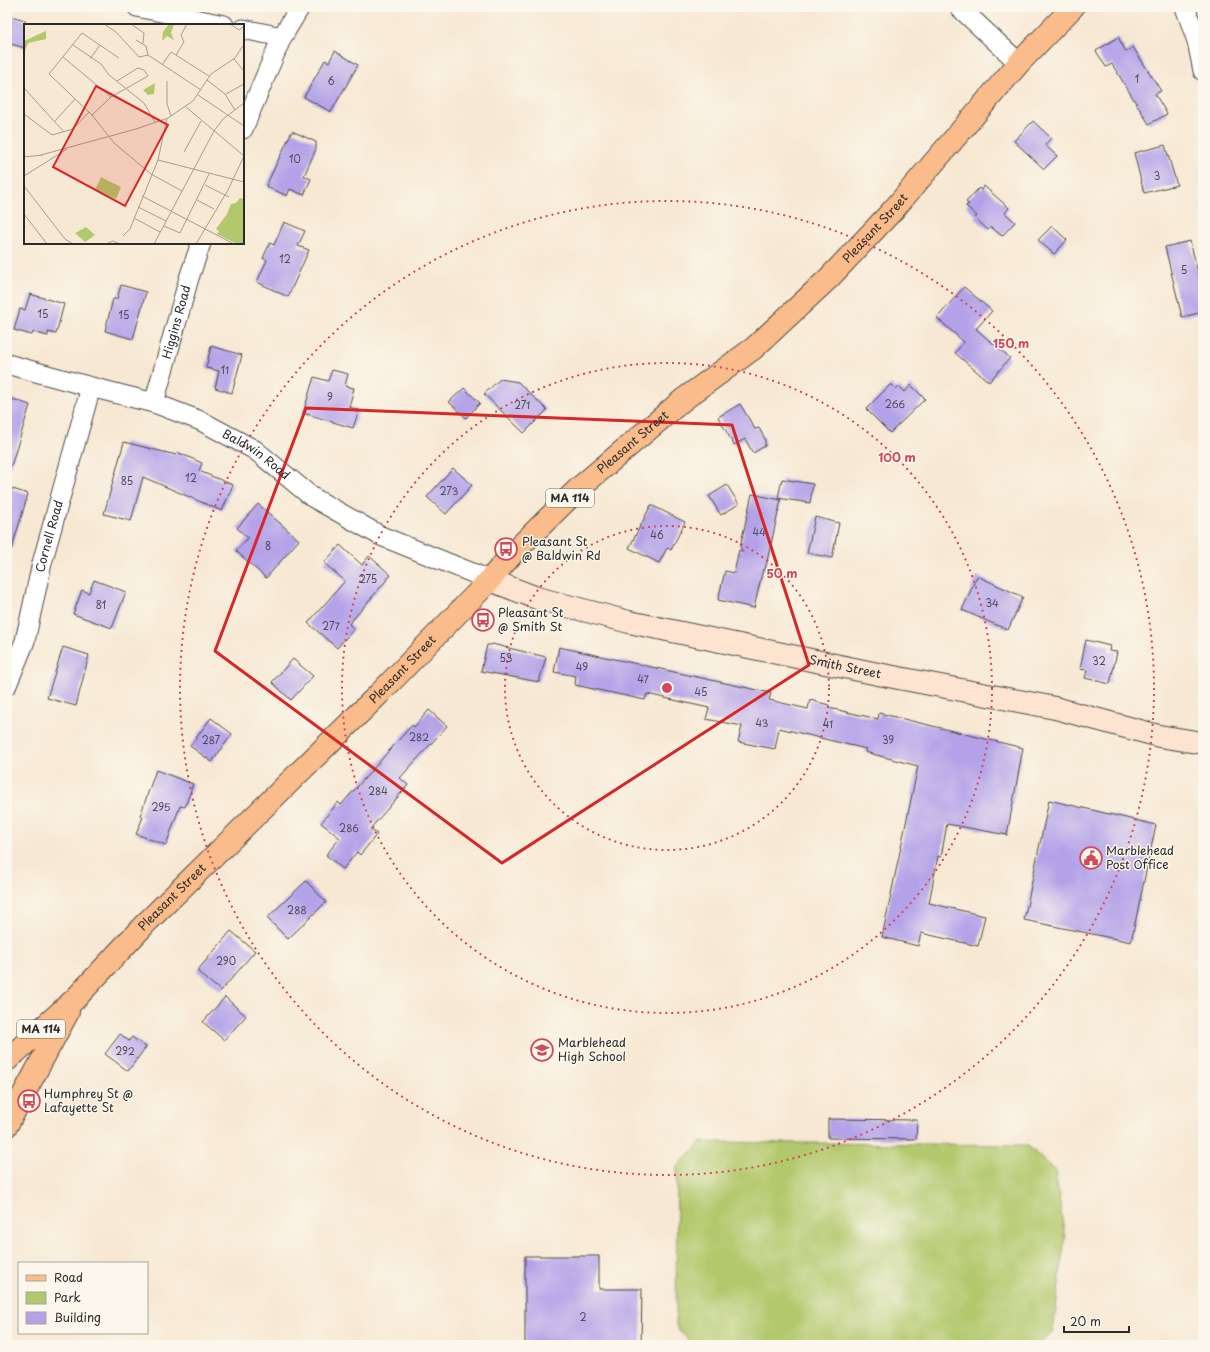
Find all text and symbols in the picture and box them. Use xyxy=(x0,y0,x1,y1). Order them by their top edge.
inset map xyxy=(24,24,244,244)
house number: 1 xyxy=(1135,71,1139,86)
house number: 6 xyxy=(327,73,335,88)
house number: 10 xyxy=(289,151,301,166)
house number: 3 xyxy=(1154,168,1160,183)
street label: Pleasant Street xyxy=(838,189,912,267)
house number: 12 xyxy=(279,251,291,266)
house number: 5 xyxy=(1181,262,1187,277)
street label: Higgins Road xyxy=(157,283,195,361)
house number: 15 xyxy=(38,306,48,321)
house number: 15 xyxy=(119,307,129,322)
text: 150 m xyxy=(993,334,1029,352)
house number: 11 xyxy=(221,362,229,377)
house number: 9 xyxy=(327,389,333,404)
house number: 266 xyxy=(885,396,905,411)
house number: 271 xyxy=(514,397,530,412)
street label: Pleasant Street xyxy=(593,406,672,477)
street label: Baldwin Road xyxy=(219,424,294,483)
text: 100 m xyxy=(878,448,916,466)
house number: 12 xyxy=(185,470,197,485)
house number: 85 xyxy=(121,473,133,488)
house number: 273 xyxy=(440,483,459,498)
road number: MA 114 xyxy=(546,489,594,507)
street label: Cornell Road xyxy=(30,498,67,574)
house number: 44 xyxy=(752,524,766,539)
house number: 46 xyxy=(650,527,664,542)
place label: Pleasant St @ Baldwin Rd xyxy=(522,532,601,564)
bus stop icon: Pleasant St @ Baldwin Rd xyxy=(493,536,519,562)
house number: 8 xyxy=(265,538,271,553)
text: 50 m xyxy=(766,564,798,582)
house number: 275 xyxy=(359,571,377,586)
house number: 34 xyxy=(985,595,999,610)
house number: 81 xyxy=(96,597,106,612)
place label: Pleasant St @ Smith St xyxy=(498,603,564,635)
bus stop icon: Pleasant St @ Smith St xyxy=(470,607,496,633)
house number: 277 xyxy=(322,618,341,633)
street label: Pleasant Street xyxy=(364,631,440,707)
house number: 53 xyxy=(500,650,512,665)
street label: Smith Street xyxy=(807,650,883,682)
house number: 32 xyxy=(1092,653,1106,668)
house number: 49 xyxy=(576,659,588,674)
house number: 47 xyxy=(637,671,650,686)
centre of rings xyxy=(660,681,674,695)
house number: 45 xyxy=(695,684,707,699)
house number: 43 xyxy=(756,715,769,730)
house number: 41 xyxy=(823,716,833,731)
house number: 282 xyxy=(409,729,429,744)
house number: 287 xyxy=(202,732,221,747)
house number: 39 xyxy=(882,732,894,747)
house number: 284 xyxy=(368,783,388,798)
house number: 295 xyxy=(151,799,171,814)
house number: 286 xyxy=(339,820,359,835)
place label: Marblehead Post Office xyxy=(1106,841,1174,873)
public building icon: Marblehead Post Office xyxy=(1078,845,1104,871)
street label: Pleasant Street xyxy=(133,859,210,934)
house number: 288 xyxy=(287,902,307,917)
house number: 290 xyxy=(216,953,236,968)
road number: MA 114 xyxy=(17,1020,65,1038)
place label: Marblehead High School xyxy=(558,1033,626,1065)
school or university icon: Marblehead High School xyxy=(529,1037,555,1063)
house number: 292 xyxy=(115,1043,135,1058)
place label: Humphrey St @ Lafayette St xyxy=(44,1084,133,1116)
bus stop icon: Humphrey St @ Lafayette St xyxy=(16,1088,42,1114)
legend xyxy=(18,1262,148,1334)
text: Road xyxy=(54,1268,83,1286)
text: Park xyxy=(54,1288,81,1306)
text: Building xyxy=(54,1308,101,1326)
scale bar xyxy=(1064,1308,1129,1334)
house number: 2 xyxy=(579,1309,587,1324)
text: 20 m xyxy=(1070,1312,1101,1330)

